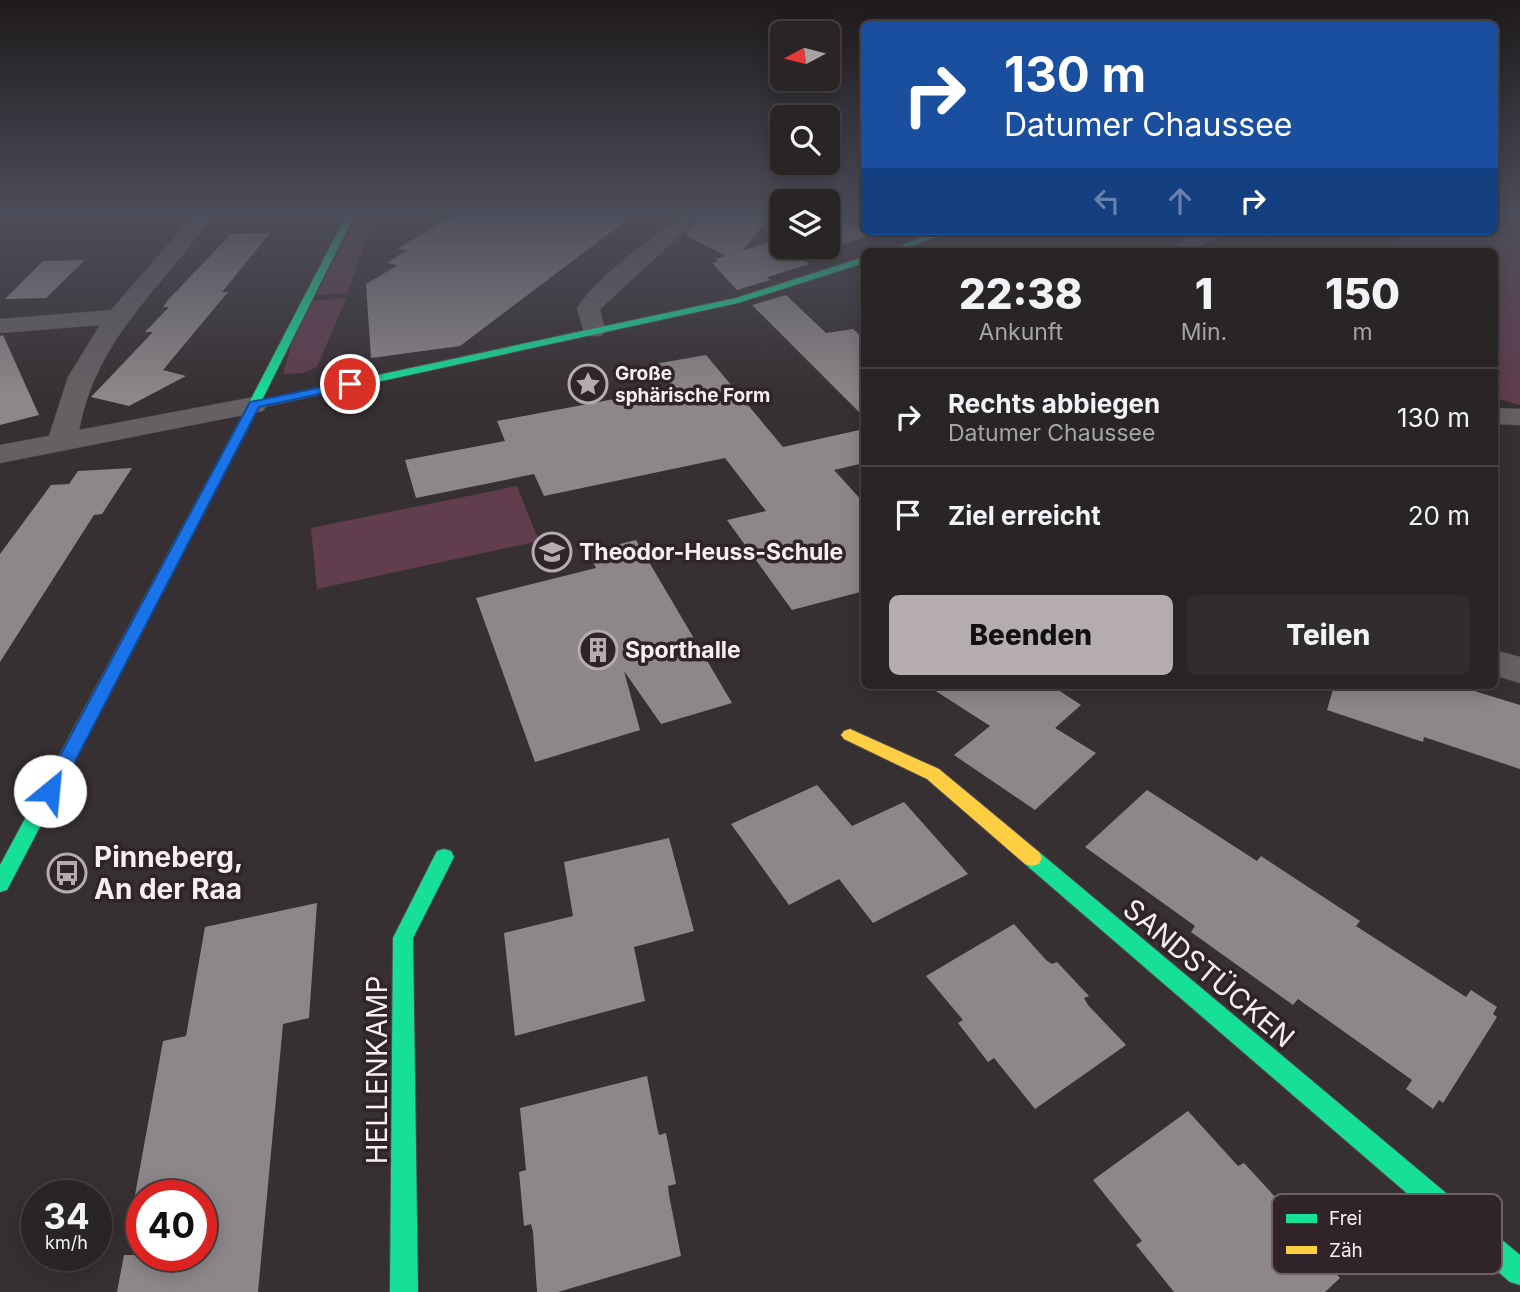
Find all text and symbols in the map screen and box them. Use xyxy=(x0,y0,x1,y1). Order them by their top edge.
north arrow xyxy=(770,21,840,91)
map controls xyxy=(770,21,840,259)
text: 130 m xyxy=(1004,45,1146,104)
icon: right xyxy=(889,49,980,140)
button: search xyxy=(770,105,840,175)
text: Datumer Chaussee xyxy=(1004,105,1292,144)
icon: left xyxy=(1088,182,1126,220)
icon: ahead xyxy=(1161,182,1199,220)
icon: right xyxy=(1234,182,1272,220)
button: layers xyxy=(770,189,840,259)
text: 22:38 xyxy=(959,268,1083,319)
text: 1 xyxy=(1195,268,1213,319)
text: 150 xyxy=(1325,268,1400,319)
text: Ankunft xyxy=(979,318,1063,346)
text: Min. xyxy=(1181,318,1227,346)
text: m xyxy=(1353,318,1373,346)
pin xyxy=(320,354,380,414)
place label: Große sphärische Form xyxy=(615,362,770,407)
place icon: Große sphärische Form xyxy=(567,363,609,405)
icon: arrive xyxy=(331,365,369,403)
text: Rechts abbiegen xyxy=(948,388,1160,419)
icon: right xyxy=(889,398,927,436)
text: 130 m xyxy=(1397,402,1470,433)
text: Datumer Chaussee xyxy=(948,419,1155,447)
icon: arrive xyxy=(889,496,927,534)
text: Ziel erreicht xyxy=(948,500,1101,531)
text: 20 m xyxy=(1408,500,1470,531)
school or university icon: Theodor-Heuss-Schule xyxy=(531,531,573,573)
place label: Theodor-Heuss-Schule xyxy=(579,538,843,566)
button: Beenden xyxy=(889,595,1173,675)
button: Teilen xyxy=(1187,595,1470,675)
building icon: Sporthalle xyxy=(577,629,619,671)
place label: Sporthalle xyxy=(625,636,741,664)
position arrow xyxy=(13,754,87,828)
place label: Pinneberg, An der Raa xyxy=(94,840,243,906)
bus stop icon: Pinneberg, An der Raa xyxy=(46,852,88,894)
street label: SANDSTÜCKEN xyxy=(1117,892,1301,1054)
street label: HELLENKAMP xyxy=(360,976,394,1164)
speed limit sign: 40 xyxy=(126,1180,217,1271)
legend xyxy=(1272,1194,1502,1274)
text: 34 xyxy=(43,1195,90,1237)
text: Frei xyxy=(1329,1207,1362,1230)
text: km/h xyxy=(45,1232,88,1253)
text: Zäh xyxy=(1329,1239,1363,1262)

